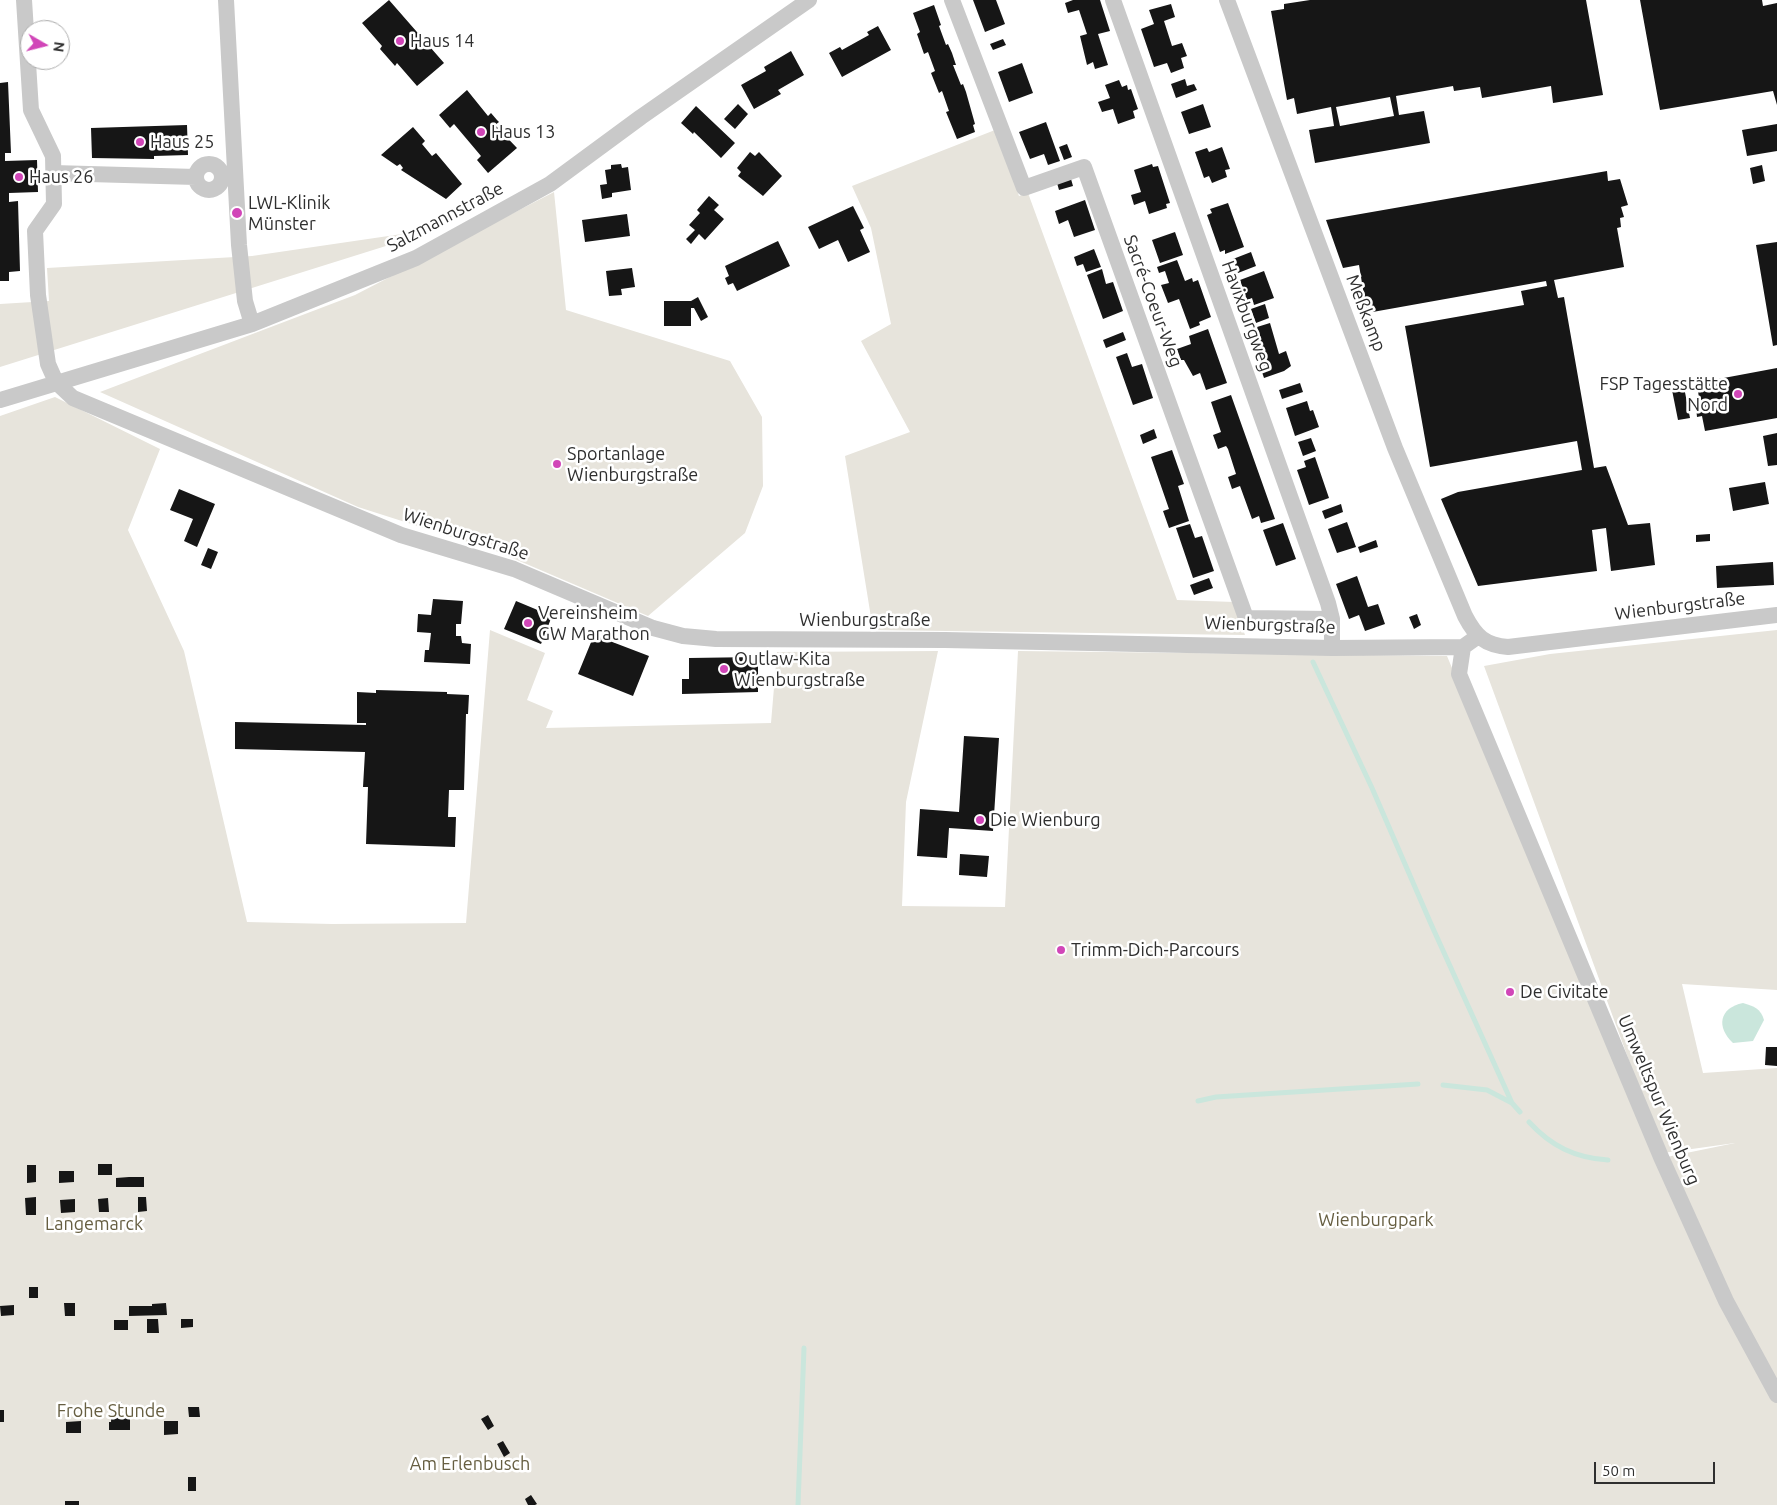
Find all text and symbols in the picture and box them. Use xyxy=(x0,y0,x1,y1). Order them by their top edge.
north arrow xyxy=(20,20,70,70)
place label: Haus 14 xyxy=(410,30,474,52)
marker: Haus 14 xyxy=(394,35,406,47)
text: N xyxy=(50,41,68,53)
place label: Haus 13 xyxy=(491,121,555,143)
marker: Haus 13 xyxy=(475,126,487,138)
place label: Haus 25 xyxy=(150,131,214,153)
marker: Haus 25 xyxy=(134,136,146,148)
place label: Haus 26 xyxy=(29,166,93,188)
marker: Haus 26 xyxy=(13,171,25,183)
street label: Salzmannstraße xyxy=(383,177,507,257)
place label: LWL-Klinik Münster xyxy=(248,192,330,234)
marker: LWL-Klinik Münster xyxy=(230,206,244,220)
street label: Sacré-Coeur-Weg xyxy=(1119,232,1187,370)
street label: Havixburgweg xyxy=(1217,258,1277,374)
street label: Meßkamp xyxy=(1341,271,1391,355)
place label: FSP Tagesstätte Nord xyxy=(1599,373,1728,416)
marker: FSP Tagesstätte Nord xyxy=(1732,388,1744,400)
place label: Sportanlage Wienburgstraße xyxy=(567,443,698,486)
marker: Sportanlage Wienburgstraße xyxy=(551,458,563,470)
street label: Wienburgstraße xyxy=(400,503,532,565)
street label: Wienburgstraße xyxy=(1614,587,1746,625)
place label: Vereinsheim GW Marathon xyxy=(538,602,650,644)
street label: Wienburgstraße xyxy=(799,609,931,631)
street label: Wienburgstraße xyxy=(1204,612,1336,638)
marker: Vereinsheim GW Marathon xyxy=(522,617,534,629)
place label: Outlaw-Kita Wienburgstraße xyxy=(734,648,865,691)
marker: Outlaw-Kita Wienburgstraße xyxy=(718,663,730,675)
place label: Die Wienburg xyxy=(990,809,1101,831)
marker: Die Wienburg xyxy=(974,814,986,826)
place label: Trimm-Dich-Parcours xyxy=(1071,939,1239,961)
marker: Trimm-Dich-Parcours xyxy=(1055,944,1067,956)
place label: De Civitate xyxy=(1520,981,1609,1003)
marker: De Civitate xyxy=(1504,986,1516,998)
street label: Umweltspur Wienburg xyxy=(1613,1012,1705,1188)
park label: Wienburgpark xyxy=(1318,1209,1434,1231)
park label: Langemarck xyxy=(45,1213,143,1235)
park label: Frohe Stunde xyxy=(57,1400,165,1422)
scale bar xyxy=(1597,1452,1718,1484)
park label: Am Erlenbusch xyxy=(410,1453,530,1475)
text: 50 m xyxy=(1602,1462,1635,1479)

